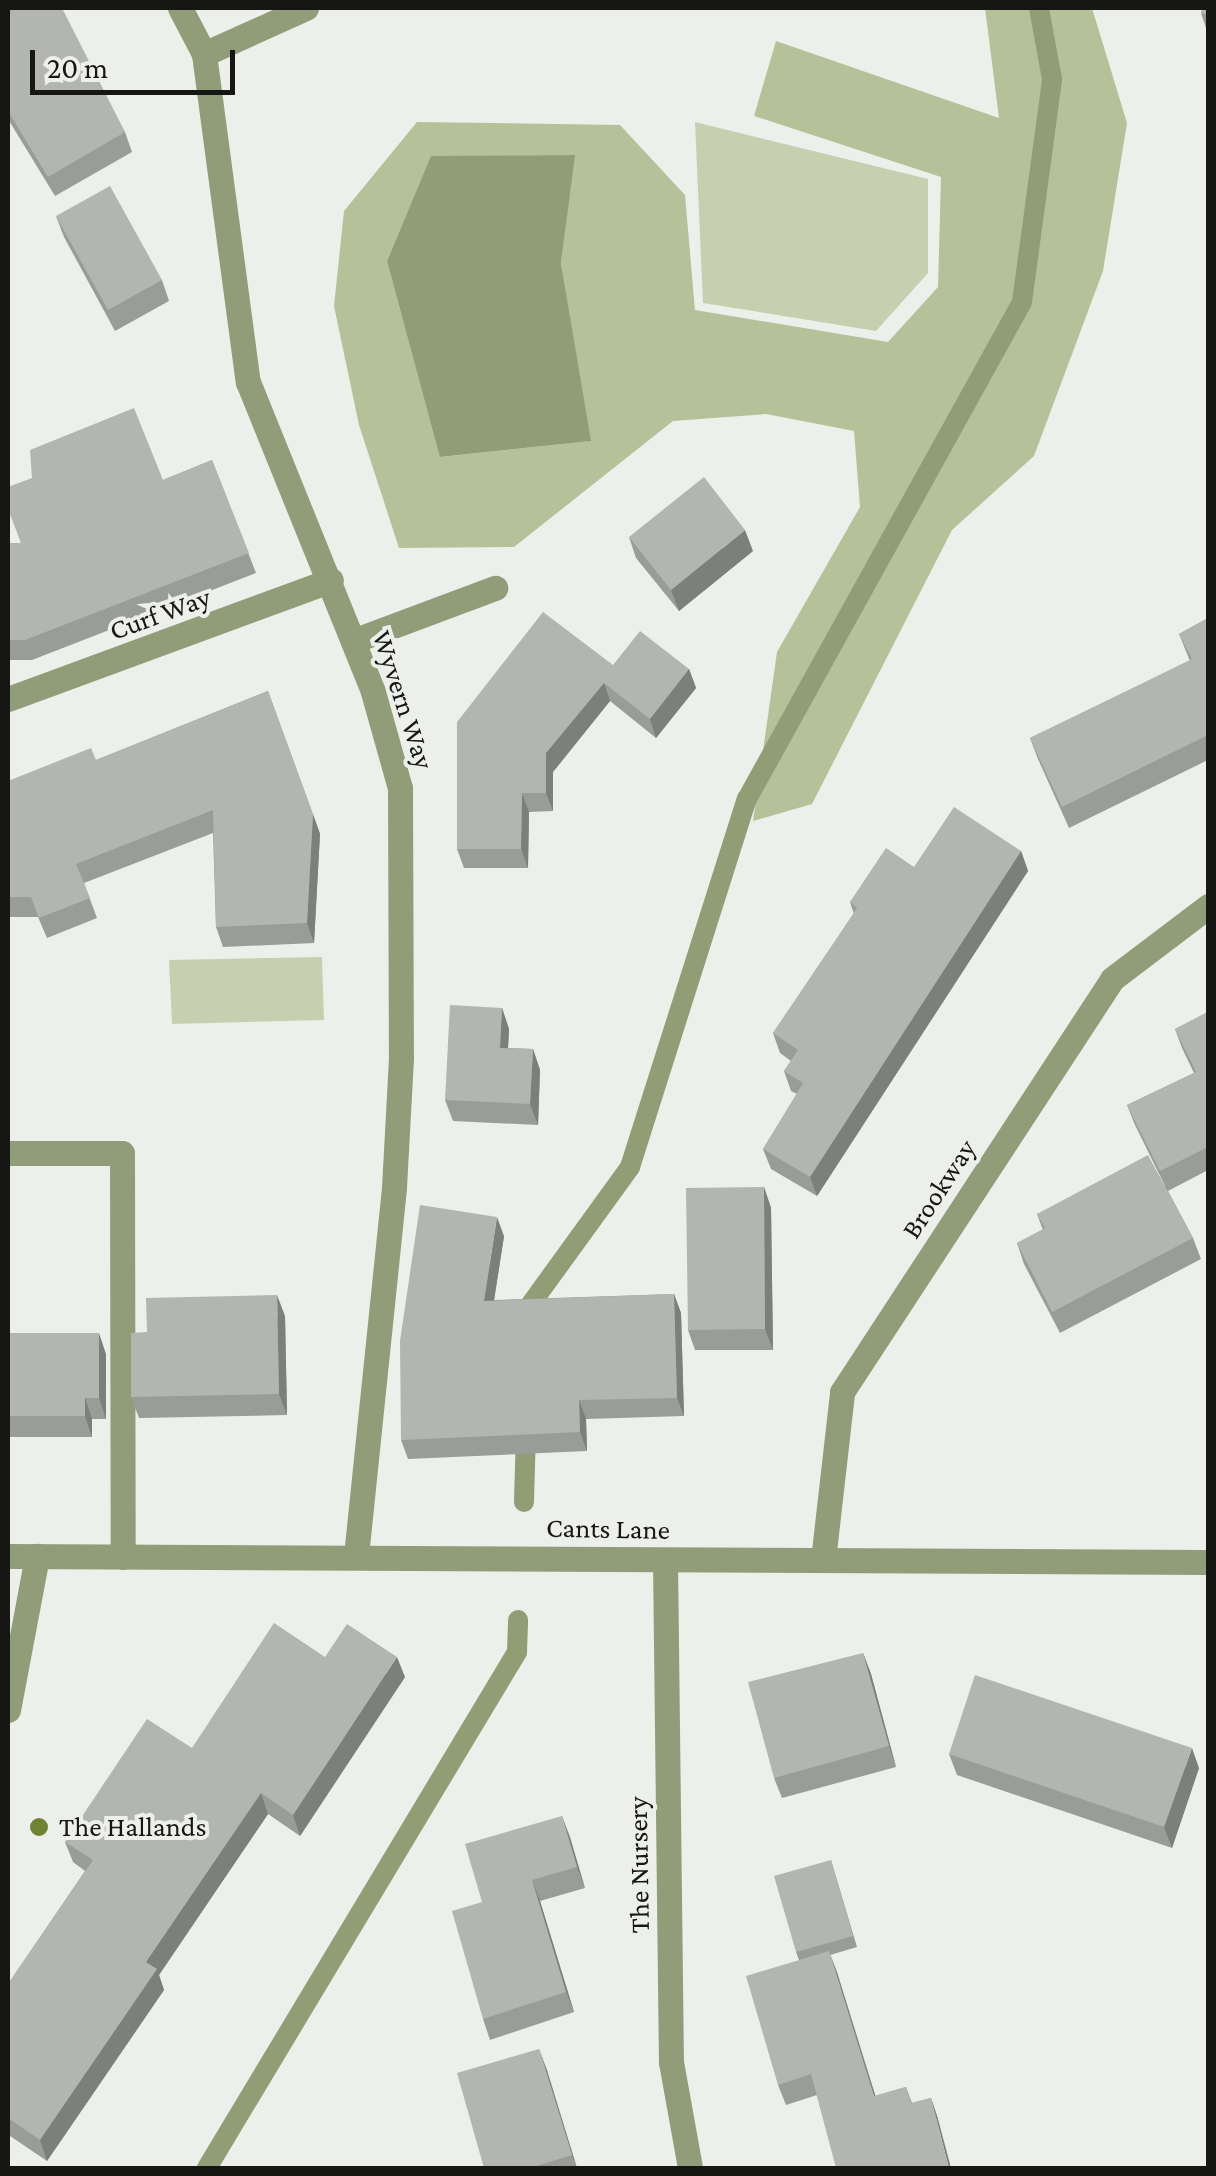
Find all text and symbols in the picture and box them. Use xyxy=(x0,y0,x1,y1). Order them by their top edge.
scale bar xyxy=(35,30,240,92)
text: 20 m xyxy=(47,51,108,84)
street label: Curf Way xyxy=(105,580,215,648)
street label: Wyvern Way xyxy=(365,626,441,774)
street label: Brookway xyxy=(895,1133,983,1245)
street label: Cants Lane xyxy=(546,1511,670,1547)
street label: The Nursery xyxy=(621,1796,657,1934)
place label: The Hallands xyxy=(59,1810,207,1844)
marker: The Hallands xyxy=(28,1816,50,1838)

